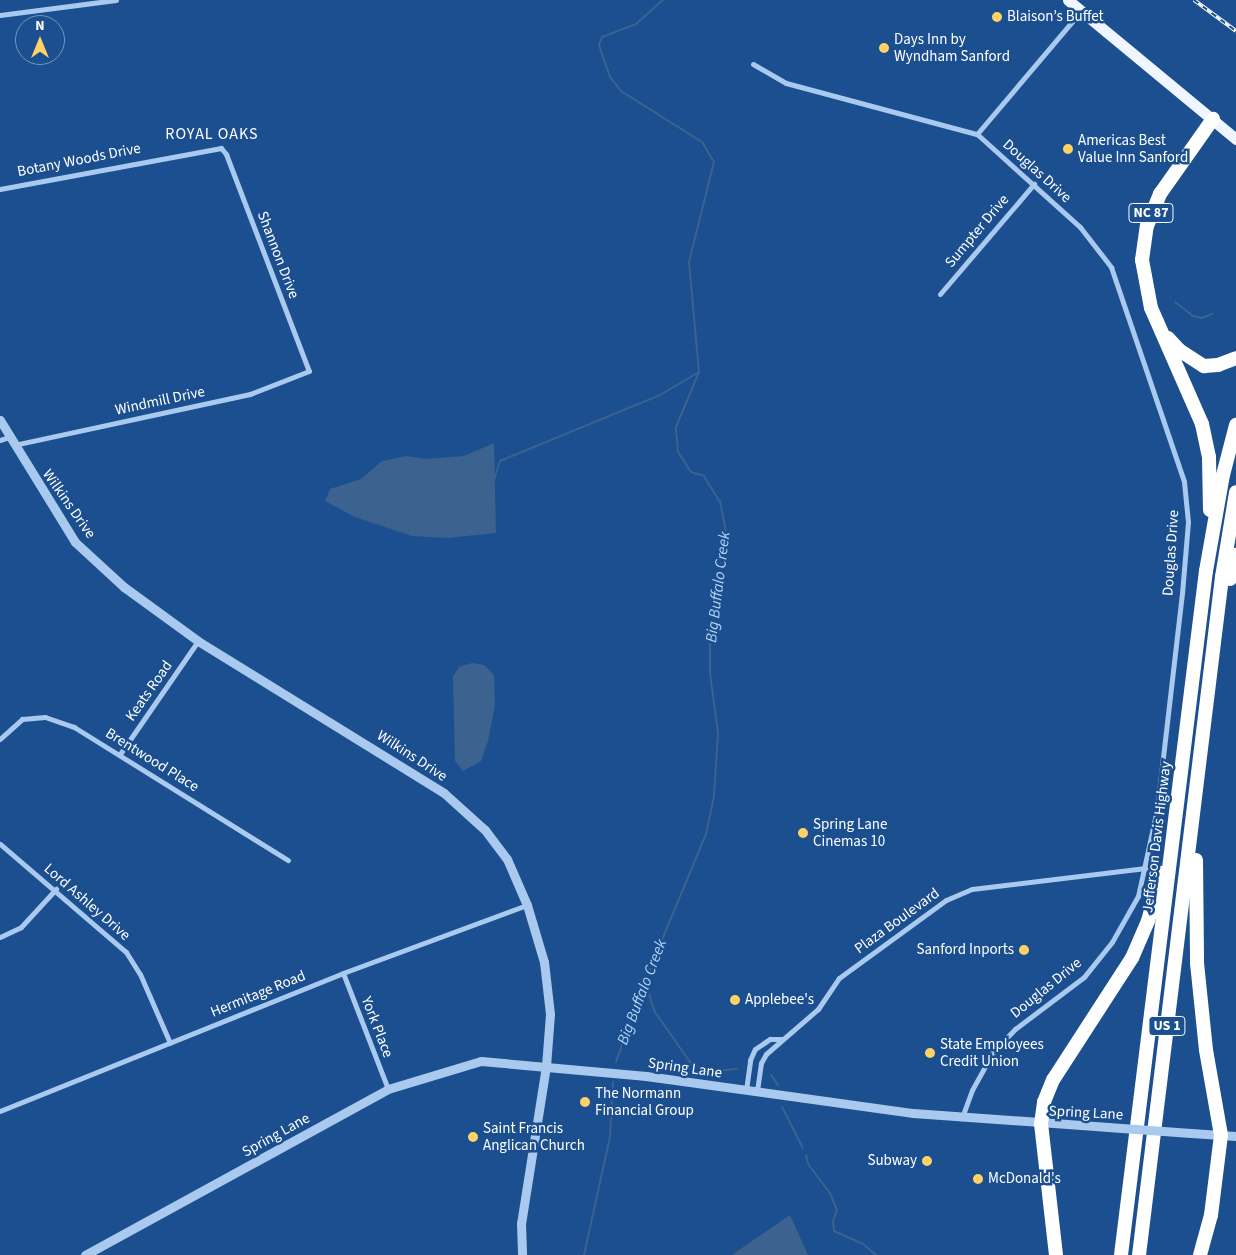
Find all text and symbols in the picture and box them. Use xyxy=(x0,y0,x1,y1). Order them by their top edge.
place label: Blaison’s Buffet xyxy=(1007,8,1104,26)
marker: Blaison’s Buffet xyxy=(991,11,1003,23)
north arrow xyxy=(15,15,65,65)
text: N xyxy=(35,16,45,36)
place label: Days Inn by Wyndham Sanford xyxy=(894,30,1010,65)
marker: Days Inn by Wyndham Sanford xyxy=(878,42,890,54)
district label: ROYAL OAKS xyxy=(164,124,260,144)
place label: Americas Best Value Inn Sanford xyxy=(1078,131,1188,166)
street label: Douglas Drive xyxy=(999,135,1075,207)
street label: Botany Woods Drive xyxy=(16,139,142,181)
marker: Americas Best Value Inn Sanford xyxy=(1062,143,1074,155)
street label: Sumpter Drive xyxy=(941,191,1013,271)
road number: NC 87 xyxy=(1127,202,1175,224)
street label: Shannon Drive xyxy=(253,209,303,301)
street label: Windmill Drive xyxy=(113,383,207,419)
street label: Wilkins Drive xyxy=(39,466,99,542)
street label: Douglas Drive xyxy=(1159,509,1183,597)
water label: Big Buffalo Creek xyxy=(702,530,734,644)
street label: Keats Road xyxy=(122,657,176,725)
street label: Brentwood Place xyxy=(102,724,202,796)
street label: Wilkins Drive xyxy=(373,727,451,785)
street label: Jefferson Davis Highway xyxy=(1139,760,1175,914)
place label: Spring Lane Cinemas 10 xyxy=(813,815,887,850)
marker: Spring Lane Cinemas 10 xyxy=(797,827,809,839)
street label: Lord Ashley Drive xyxy=(40,860,134,944)
street label: Plaza Boulevard xyxy=(851,884,943,958)
water label: Big Buffalo Creek xyxy=(613,936,671,1048)
place label: Sanford Inports xyxy=(916,941,1014,959)
marker: Sanford Inports xyxy=(1018,944,1030,956)
street label: Douglas Drive xyxy=(1007,954,1085,1022)
street label: Hermitage Road xyxy=(208,967,308,1021)
place label: Applebee's xyxy=(745,991,814,1009)
street label: York Place xyxy=(357,994,397,1060)
marker: Applebee's xyxy=(729,994,741,1006)
road number: US 1 xyxy=(1148,1014,1186,1038)
place label: State Employees Credit Union xyxy=(940,1035,1044,1070)
marker: State Employees Credit Union xyxy=(924,1047,936,1059)
street label: Spring Lane xyxy=(647,1054,723,1082)
place label: The Normann Financial Group xyxy=(595,1084,694,1119)
marker: The Normann Financial Group xyxy=(579,1096,591,1108)
street label: Spring Lane xyxy=(1048,1102,1124,1124)
street label: Spring Lane xyxy=(239,1109,313,1161)
place label: Saint Francis Anglican Church xyxy=(483,1119,585,1154)
marker: Saint Francis Anglican Church xyxy=(467,1131,479,1143)
place label: Subway xyxy=(867,1152,917,1170)
marker: Subway xyxy=(921,1155,933,1167)
place label: McDonald's xyxy=(988,1170,1061,1188)
marker: McDonald's xyxy=(972,1173,984,1185)

